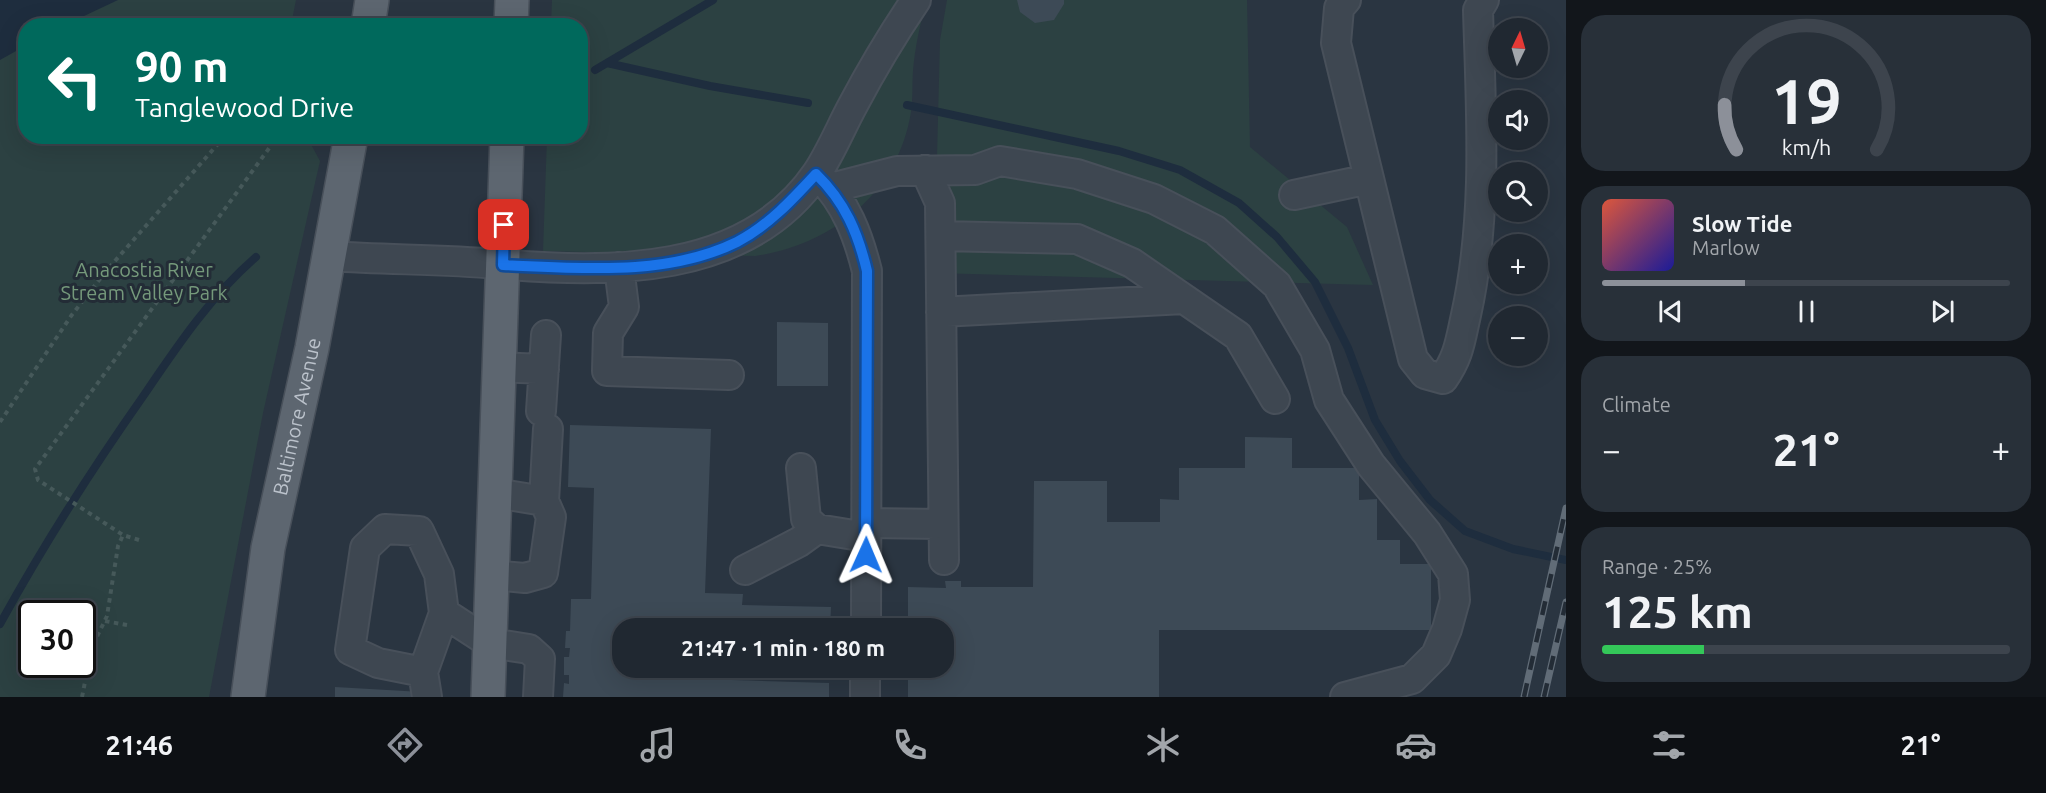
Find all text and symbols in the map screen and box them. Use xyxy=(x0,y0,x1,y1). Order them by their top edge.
north arrow xyxy=(1488,18,1548,78)
map controls xyxy=(1488,18,1548,366)
icon: left xyxy=(36,42,114,120)
text: 90 m xyxy=(135,43,229,90)
text: 19 xyxy=(1771,66,1841,136)
button: sound xyxy=(1488,90,1548,150)
text: Tanglewood Drive xyxy=(135,92,354,122)
text: km/h xyxy=(1781,135,1831,159)
button: search xyxy=(1488,162,1548,222)
pin xyxy=(478,199,529,250)
icon: arrive xyxy=(487,208,520,241)
text: Slow Tide xyxy=(1692,211,1792,236)
button: + xyxy=(1488,234,1548,294)
text: Marlow xyxy=(1692,236,1760,259)
park label: Anacostia River Stream Valley Park xyxy=(60,258,228,304)
icon: previous xyxy=(1654,295,1687,328)
icon: pause xyxy=(1790,295,1823,328)
icon: next xyxy=(1926,295,1959,328)
button: − xyxy=(1488,306,1548,366)
street label: Baltimore Avenue xyxy=(268,336,325,497)
text: Climate xyxy=(1602,393,1671,416)
text: 21° xyxy=(1773,424,1839,475)
text: − xyxy=(1602,431,1621,468)
text: + xyxy=(1991,431,2010,468)
position arrow xyxy=(834,523,898,587)
text: Range · 25% xyxy=(1602,555,1712,578)
text: 125 km xyxy=(1602,586,1753,637)
speed limit sign: 30 xyxy=(18,600,96,678)
text: 21:47 · 1 min · 180 m xyxy=(681,635,885,660)
icon: directions xyxy=(384,724,426,766)
icon: music xyxy=(637,724,679,766)
icon: phone xyxy=(889,724,931,766)
icon: climate xyxy=(1142,724,1184,766)
icon: car xyxy=(1395,724,1437,766)
icon: filters xyxy=(1648,724,1690,766)
text: 21:46 xyxy=(105,730,173,760)
text: 21° xyxy=(1901,730,1941,760)

